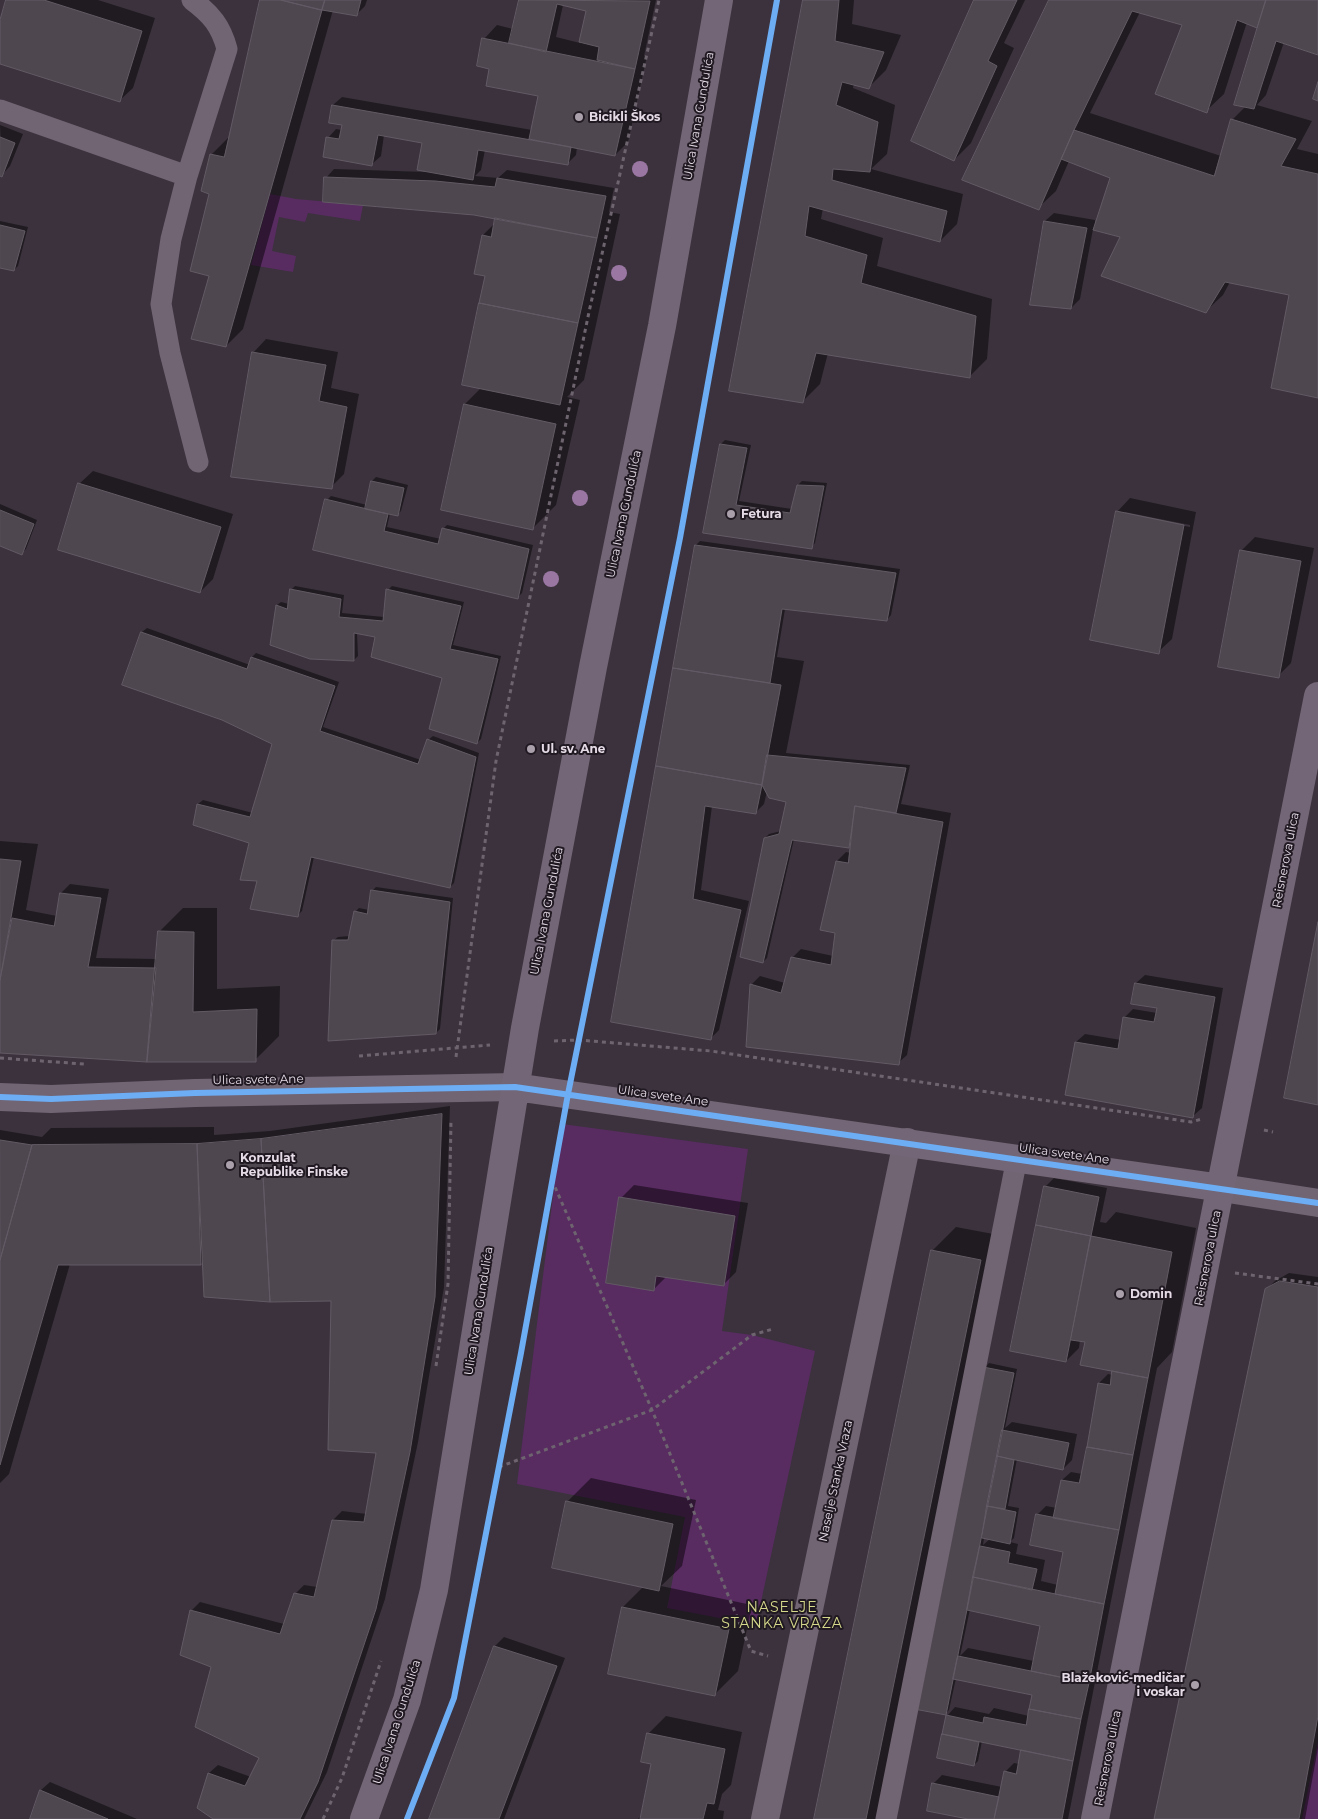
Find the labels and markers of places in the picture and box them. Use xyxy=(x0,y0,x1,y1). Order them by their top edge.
place label: Bicikli Škos xyxy=(589,110,660,124)
marker: Bicikli Škos xyxy=(573,111,585,123)
place label: Fetura xyxy=(741,507,782,521)
marker: Fetura xyxy=(725,508,737,520)
place label: Ul. sv. Ane xyxy=(541,742,605,756)
marker: Ul. sv. Ane xyxy=(525,743,537,755)
place label: Konzulat Republike Finske xyxy=(240,1151,348,1179)
marker: Konzulat Republike Finske xyxy=(224,1159,236,1171)
place label: Domin xyxy=(1130,1287,1172,1301)
marker: Domin xyxy=(1114,1288,1126,1300)
place label: Blažeković-medičar i voskar xyxy=(1061,1671,1185,1699)
marker: Blažeković-medičar i voskar xyxy=(1189,1679,1201,1691)

